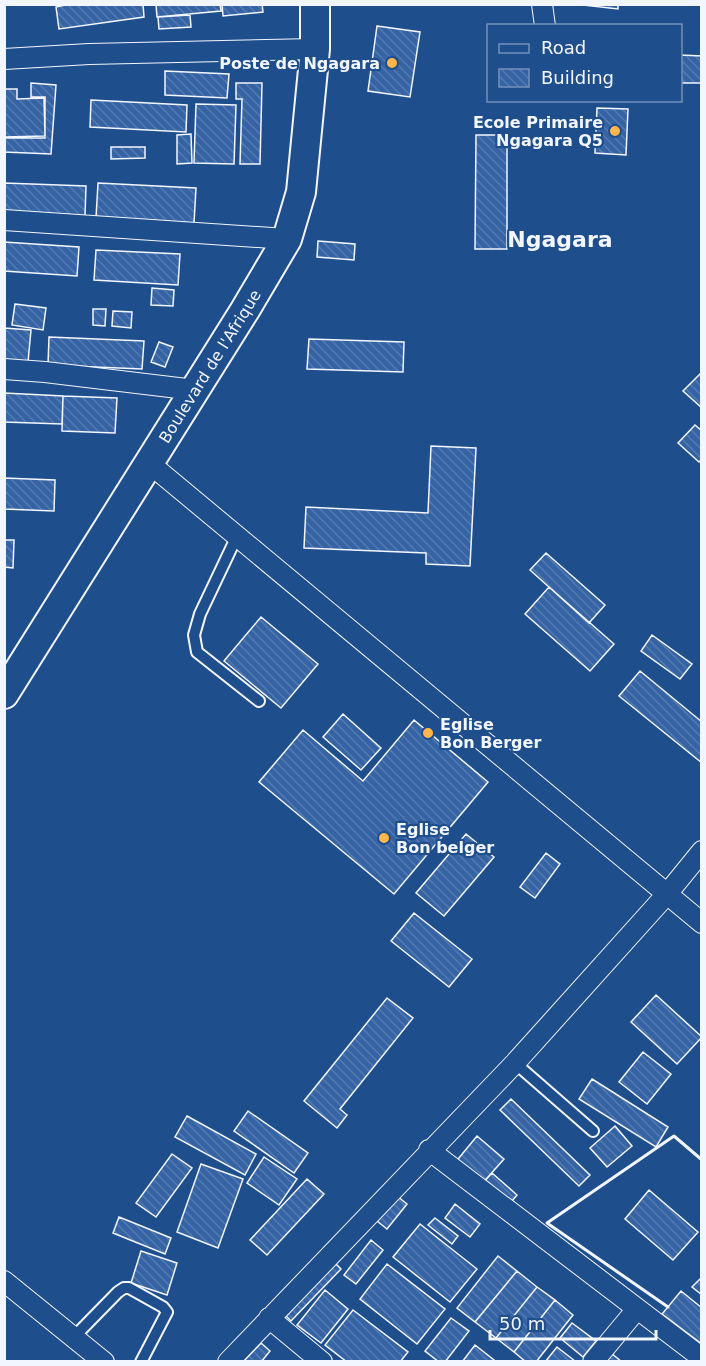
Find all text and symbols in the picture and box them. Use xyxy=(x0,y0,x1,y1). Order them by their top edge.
legend xyxy=(487,24,682,102)
text: Road xyxy=(541,37,586,58)
place label: Poste de Ngagara xyxy=(219,54,380,73)
marker: Poste de Ngagara xyxy=(385,56,399,70)
text: Building xyxy=(541,67,614,88)
place label: Ecole Primaire Ngagara Q5 xyxy=(473,113,603,150)
marker: Ecole Primaire Ngagara Q5 xyxy=(608,124,622,138)
district label: Ngagara xyxy=(507,227,613,252)
street label: Boulevard de l'Afrique xyxy=(155,286,264,446)
place label: Eglise Bon Berger xyxy=(440,715,541,752)
marker: Eglise Bon Berger xyxy=(421,726,435,740)
place label: Eglise Bon belger xyxy=(396,820,494,857)
marker: Eglise Bon belger xyxy=(377,831,391,845)
scale bar xyxy=(490,1303,656,1341)
text: 50 m xyxy=(499,1313,545,1334)

